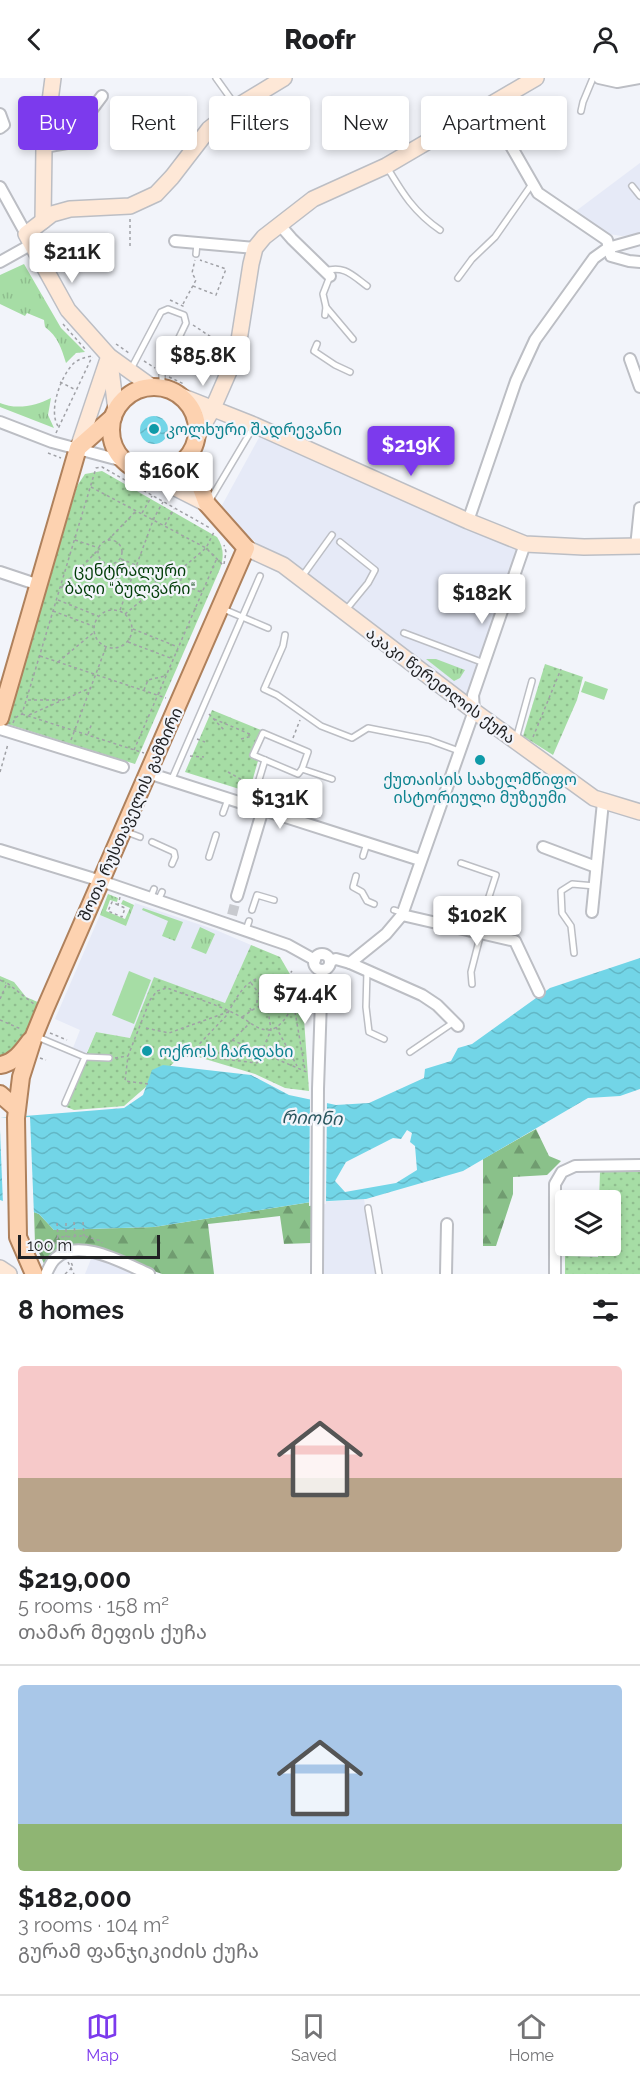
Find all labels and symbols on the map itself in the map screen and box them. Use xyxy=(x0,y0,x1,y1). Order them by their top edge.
pin: $211K xyxy=(30,233,114,284)
pin: $85.8K xyxy=(154,336,252,387)
place label: კოლხური შადრევანი xyxy=(166,420,342,440)
marker: კოლხური შადრევანი xyxy=(147,422,161,436)
pin: $219K xyxy=(369,426,453,477)
pin: $160K xyxy=(127,452,211,503)
park label: ცენტრალური ბაღი “ბულვარი“ xyxy=(65,561,195,599)
pin: $182K xyxy=(440,574,524,625)
street label: აკაკი წერეთლის ქუჩა xyxy=(362,623,519,748)
street label: შოთა რუსთაველის გამზირი xyxy=(75,704,187,924)
marker: ქუთაისის სახელმწიფო ისტორიული მუზეუმი xyxy=(473,753,487,767)
place label: ქუთაისის სახელმწიფო ისტორიული მუზეუმი xyxy=(383,770,577,808)
pin: $131K xyxy=(238,779,322,830)
pin: $102K xyxy=(435,896,519,947)
pin: $74.4K xyxy=(256,974,354,1025)
place label: ოქროს ჩარდახი xyxy=(159,1042,293,1062)
marker: ოქროს ჩარდახი xyxy=(140,1044,154,1058)
water label: რიონი xyxy=(281,1106,343,1129)
scale bar xyxy=(18,1232,160,1260)

